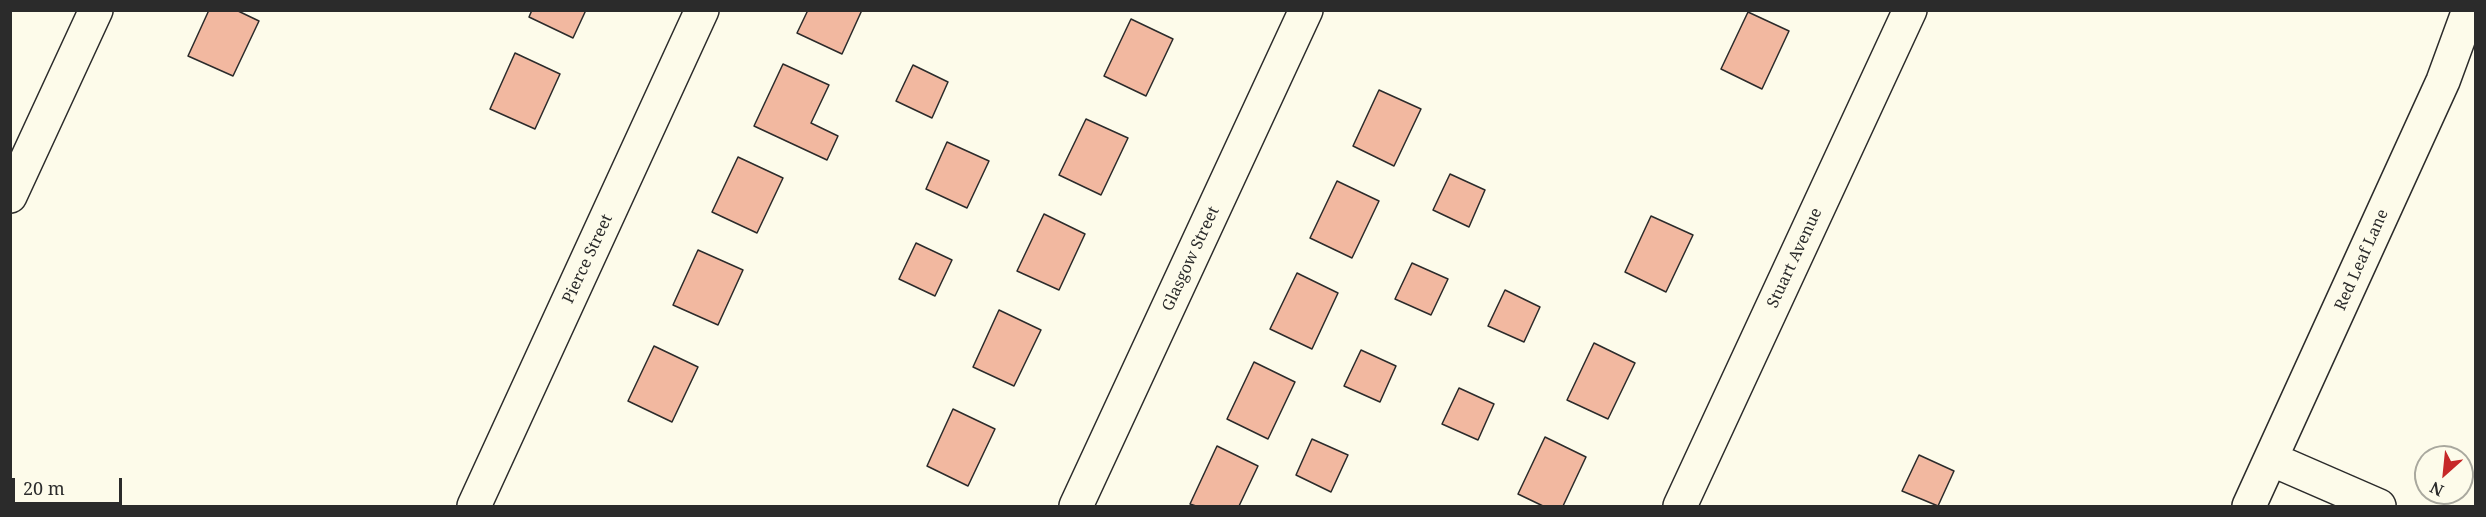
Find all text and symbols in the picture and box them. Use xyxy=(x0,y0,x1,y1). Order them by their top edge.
street label: Glasgow Street xyxy=(1158,204,1224,314)
street label: Stuart Avenue xyxy=(1763,205,1827,311)
street label: Red Leaf Lane xyxy=(2331,207,2393,313)
street label: Pierce Street xyxy=(559,211,617,307)
north arrow xyxy=(2414,445,2474,505)
scale bar xyxy=(15,466,124,504)
text: 20 m xyxy=(23,476,65,500)
text: N xyxy=(2426,477,2447,502)

